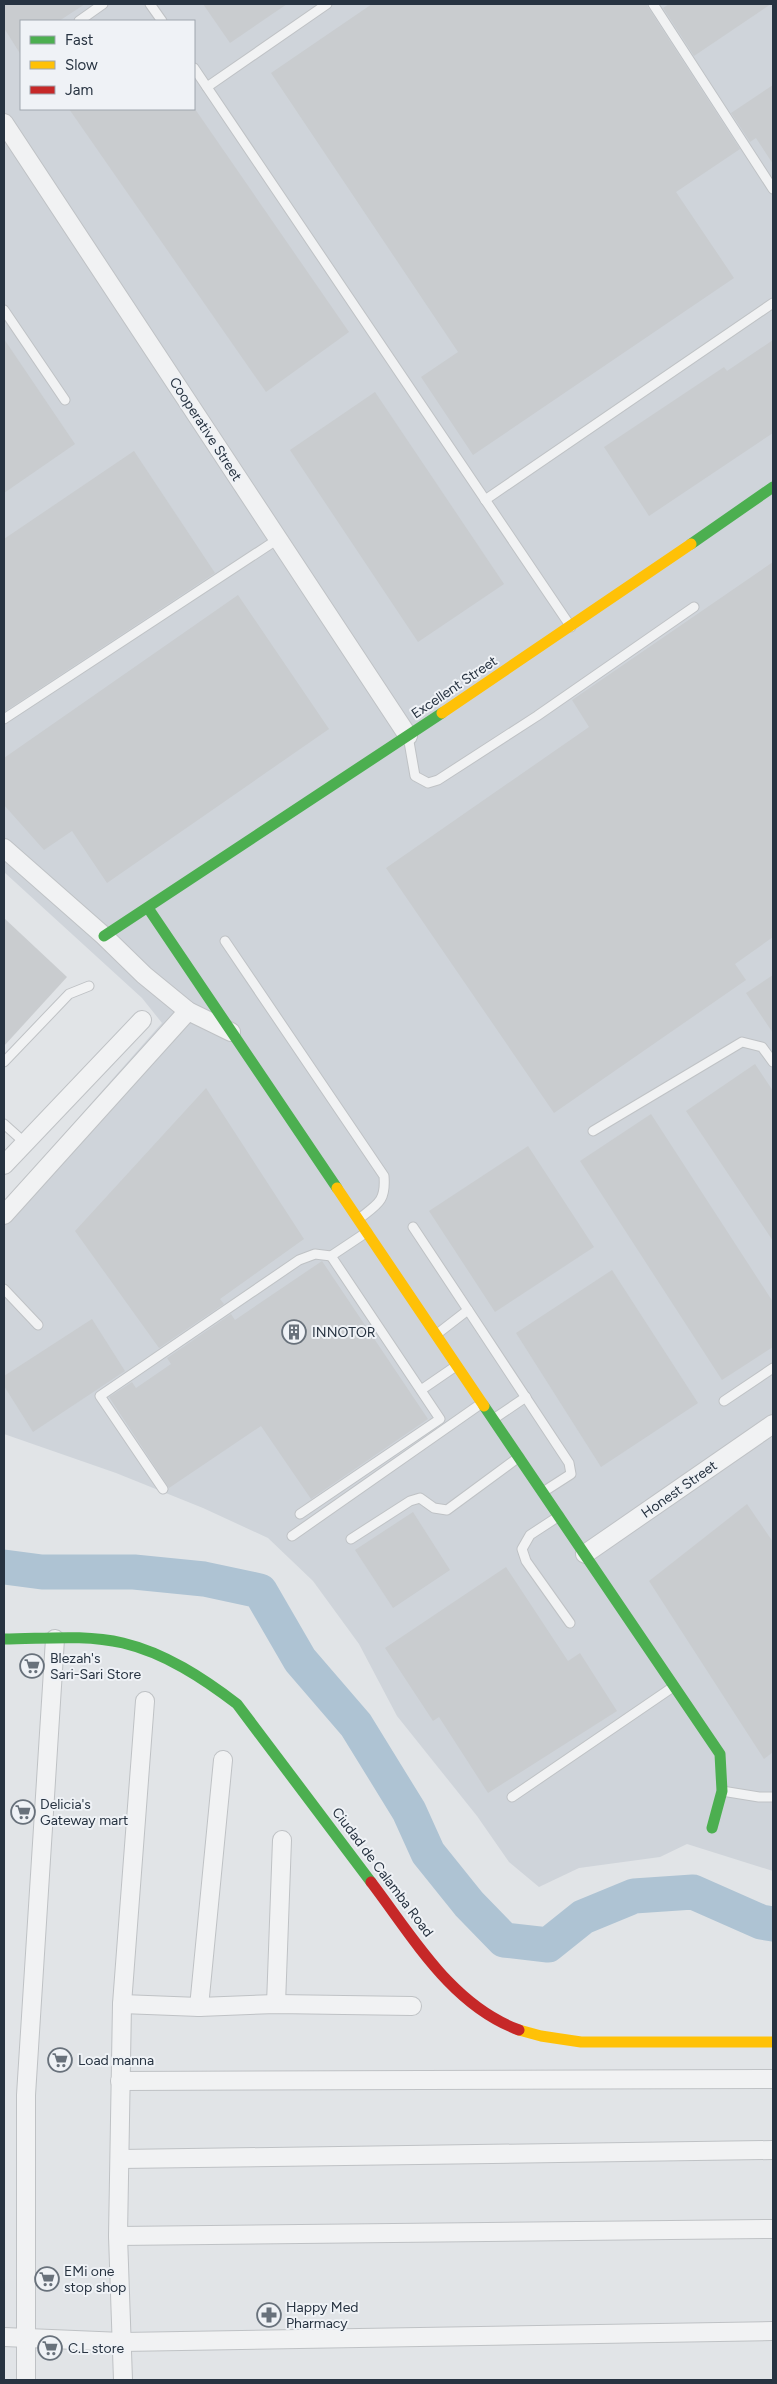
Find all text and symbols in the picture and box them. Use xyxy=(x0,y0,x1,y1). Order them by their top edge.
legend xyxy=(20,20,195,110)
text: Fast xyxy=(65,31,94,49)
text: Slow xyxy=(65,56,98,74)
text: Jam xyxy=(65,81,93,99)
street label: Cooperative Street xyxy=(166,374,245,484)
street label: Excellent Street xyxy=(408,653,500,722)
building icon: INNOTOR xyxy=(281,1319,307,1345)
place label: INNOTOR xyxy=(312,1324,376,1341)
street label: Honest Street xyxy=(638,1457,720,1522)
place label: Blezah's Sari-Sari Store xyxy=(50,1650,141,1683)
supermarket icon: Blezah's Sari-Sari Store xyxy=(19,1653,45,1679)
place label: Delicia's Gateway mart xyxy=(40,1796,128,1829)
supermarket icon: Delicia's Gateway mart xyxy=(10,1799,36,1825)
street label: Ciudad de Calamba Road xyxy=(328,1804,437,1940)
supermarket icon: Load manna xyxy=(47,2047,73,2073)
place label: Load manna xyxy=(78,2052,154,2069)
place label: EMi one stop shop xyxy=(64,2263,126,2296)
supermarket icon: EMi one stop shop xyxy=(34,2266,60,2292)
place label: Happy Med Pharmacy xyxy=(286,2299,359,2332)
pharmacy icon: Happy Med Pharmacy xyxy=(256,2302,282,2328)
supermarket icon: C.L store xyxy=(37,2335,63,2361)
place label: C.L store xyxy=(68,2340,124,2357)

